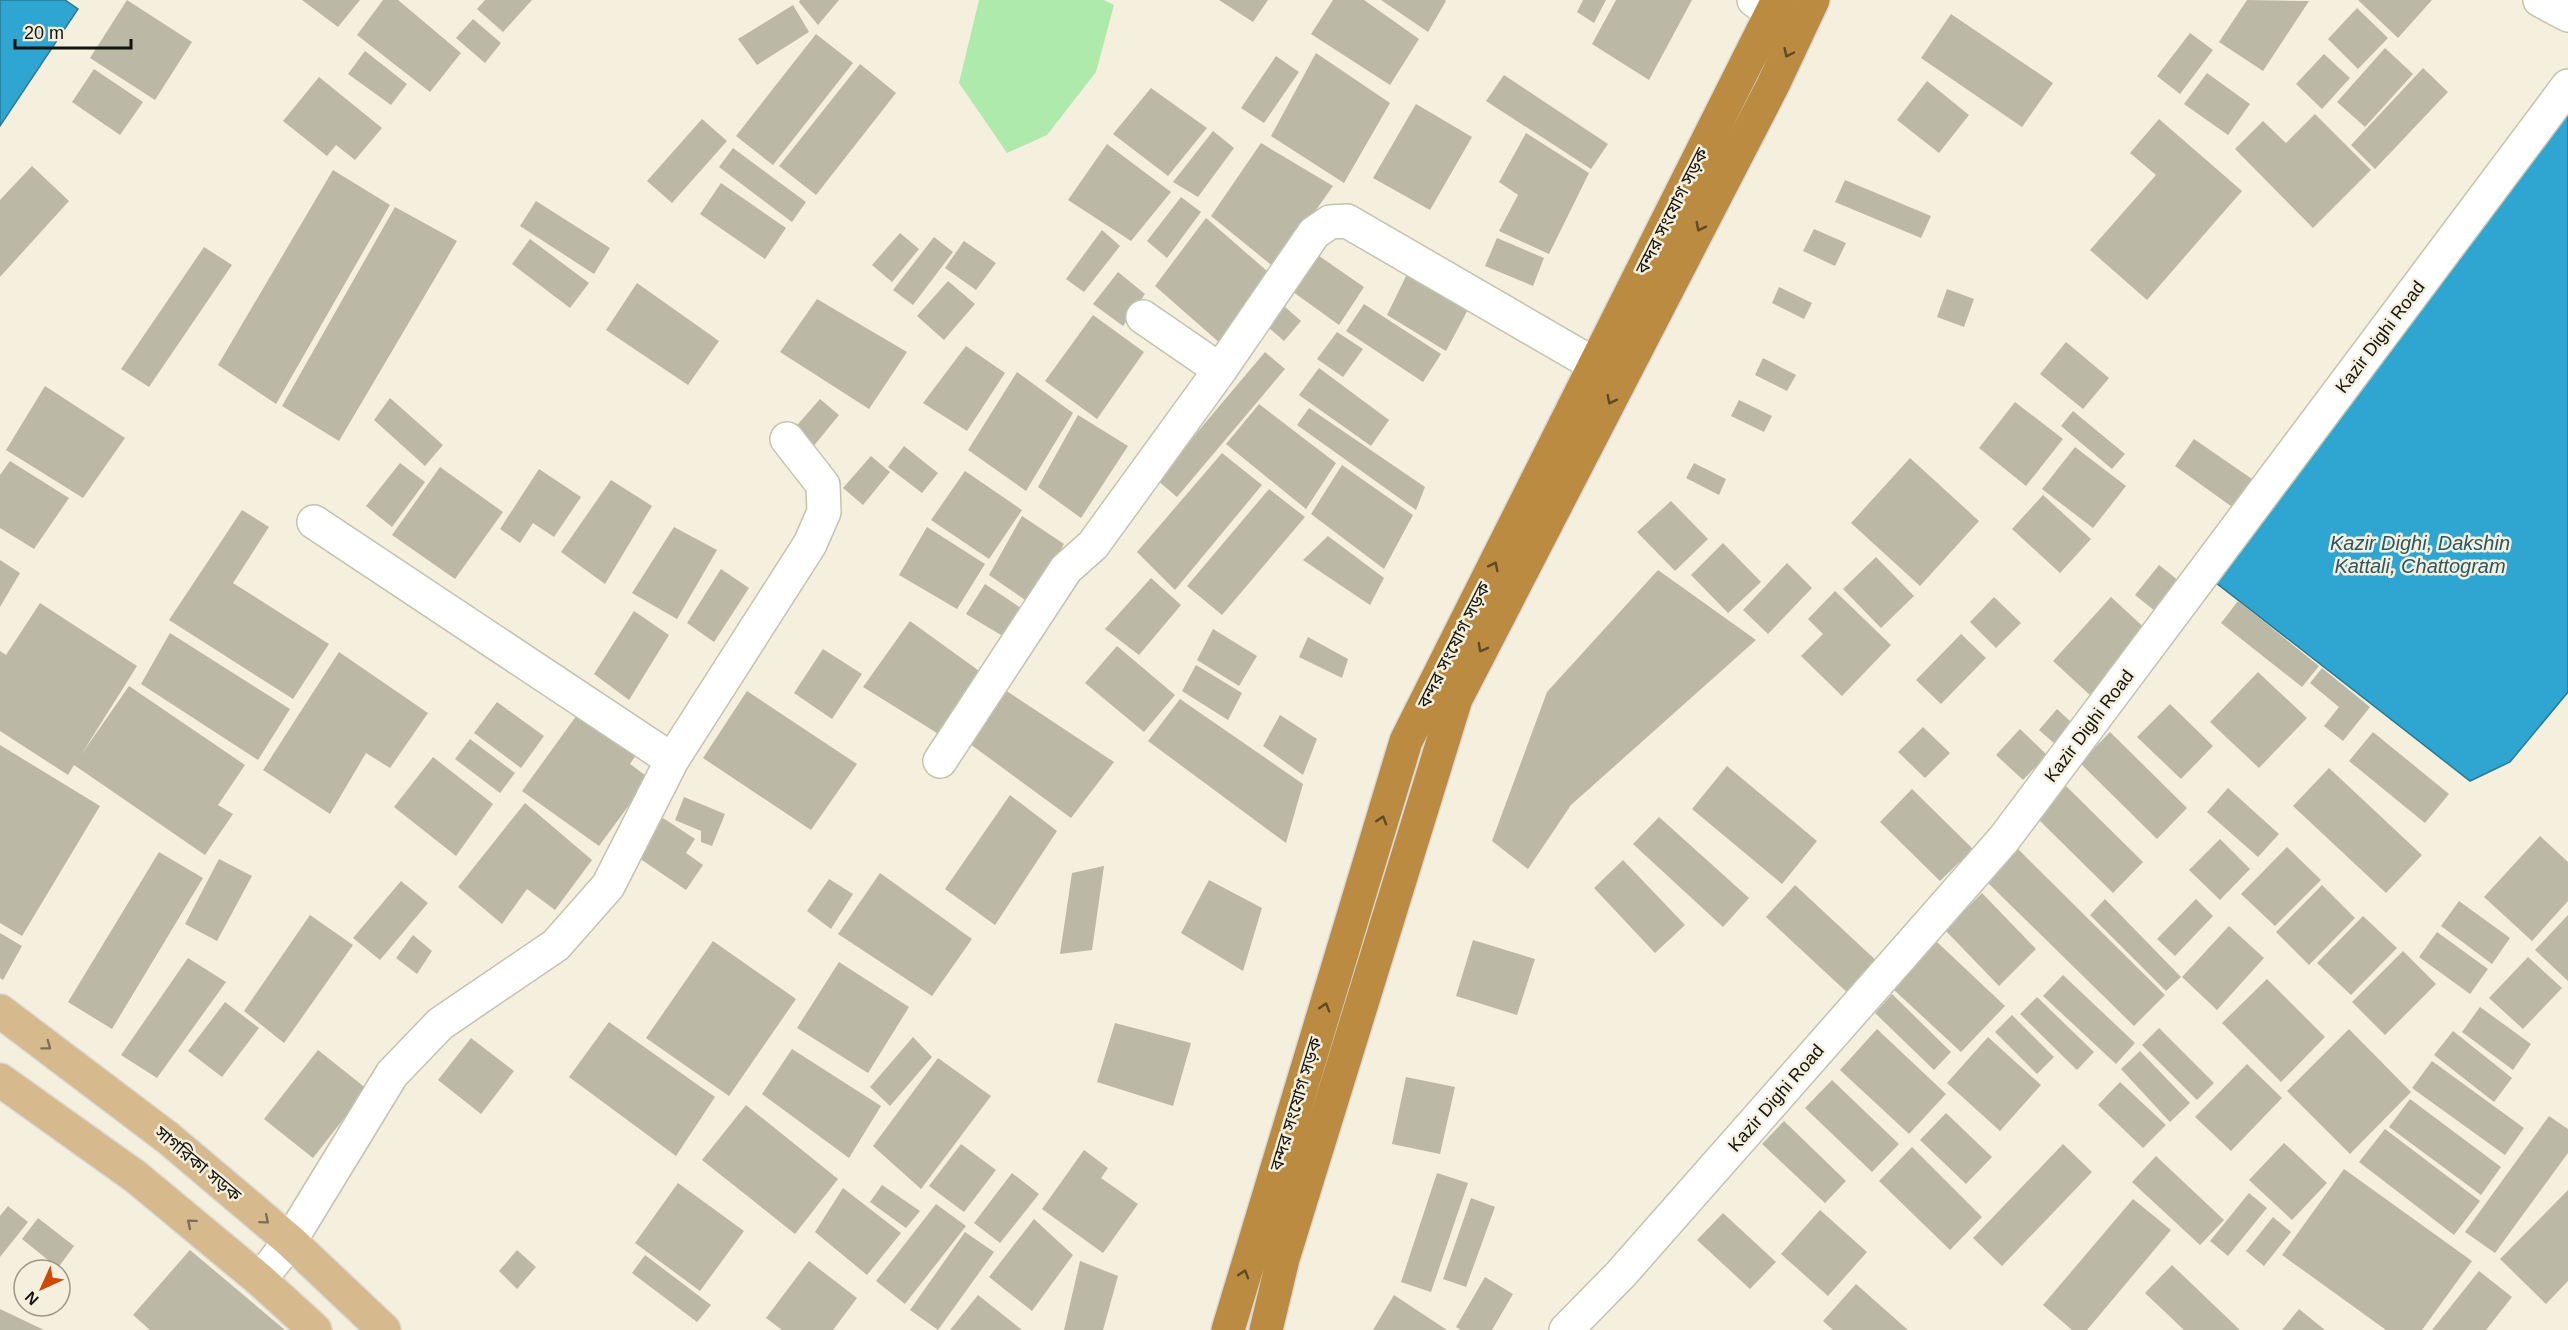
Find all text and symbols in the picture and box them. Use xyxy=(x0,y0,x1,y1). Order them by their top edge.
scale bar xyxy=(15,12,130,50)
text: 20 m xyxy=(24,23,64,43)
one-way arrow xyxy=(1784,46,1796,57)
street label: বন্দর সংযোগ সড়ক xyxy=(1631,144,1713,278)
one-way arrow xyxy=(1696,220,1707,231)
street label: Kazir Dighi Road xyxy=(2331,277,2429,397)
one-way arrow xyxy=(1607,394,1618,405)
water label: Kazir Dighi, Dakshin Kattali, Chattogram xyxy=(2330,532,2510,577)
one-way arrow xyxy=(1487,561,1498,572)
street label: বন্দর সংযোগ সড়ক xyxy=(1413,578,1495,712)
one-way arrow xyxy=(1478,641,1490,652)
street label: Kazir Dighi Road xyxy=(2040,666,2138,786)
one-way arrow xyxy=(1375,815,1387,826)
one-way arrow xyxy=(1318,1002,1330,1013)
street label: বন্দর সংযোগ সড়ক xyxy=(1266,1034,1326,1174)
one-way arrow xyxy=(40,1039,51,1050)
street label: Kazir Dighi Road xyxy=(1724,1040,1828,1156)
street label: সাগরিকা সড়ক xyxy=(150,1122,245,1206)
one-way arrow xyxy=(258,1213,269,1224)
one-way arrow xyxy=(187,1219,198,1230)
north arrow xyxy=(12,1258,72,1318)
one-way arrow xyxy=(1237,1269,1249,1280)
text: N xyxy=(22,1288,42,1308)

